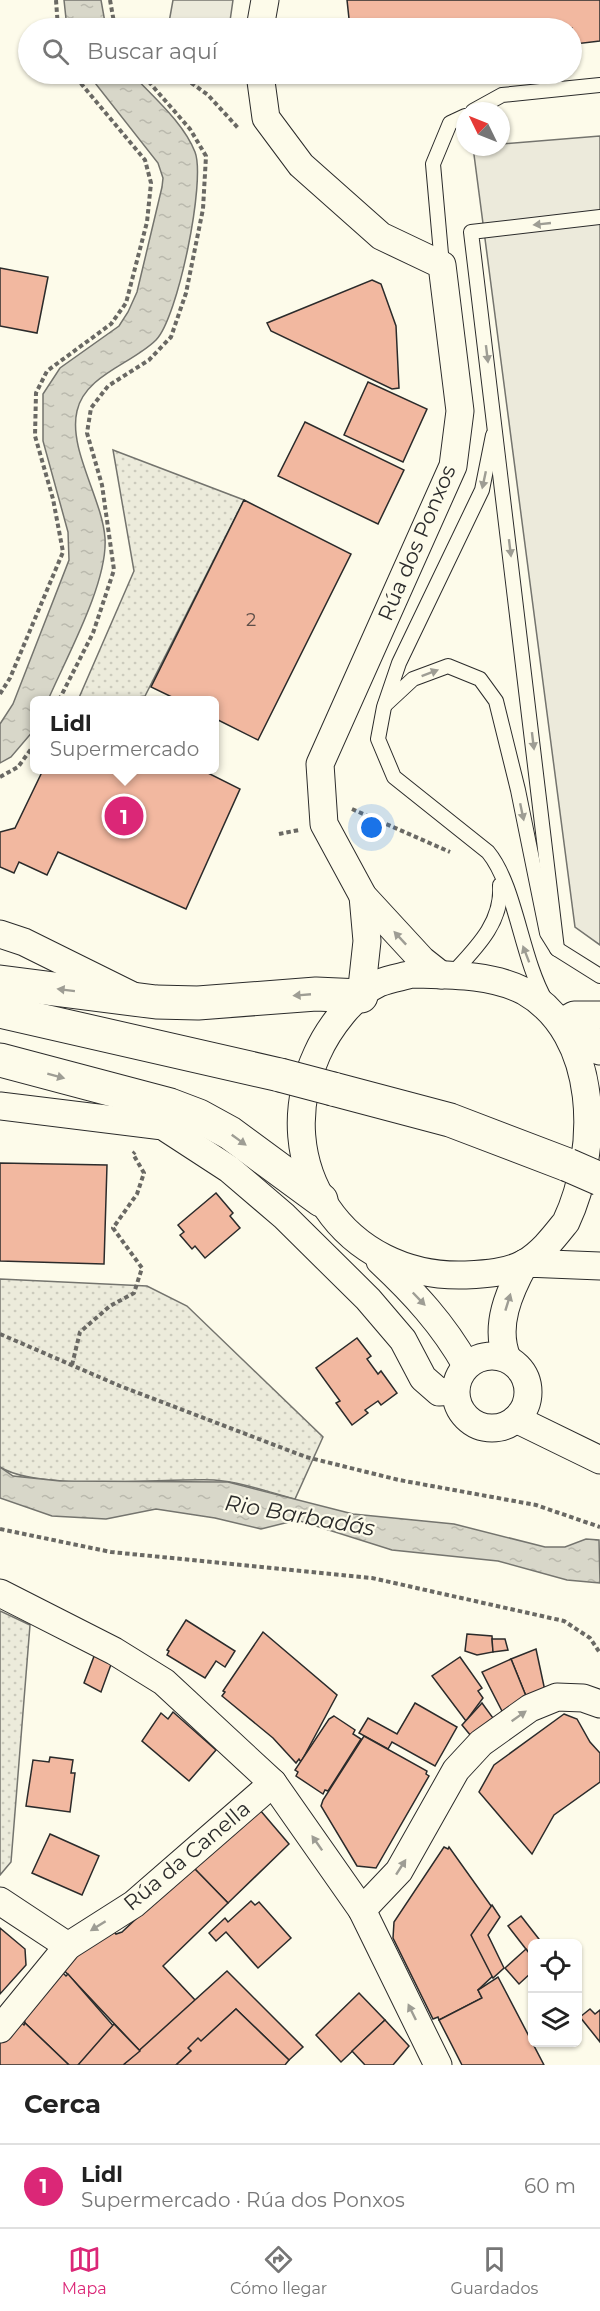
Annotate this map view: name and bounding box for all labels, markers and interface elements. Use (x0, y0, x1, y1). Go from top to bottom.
search box (18, 18, 582, 84)
icon: search (39, 35, 72, 68)
text: Buscar aquí (87, 38, 218, 65)
north arrow (456, 102, 510, 156)
one-way arrow (532, 219, 551, 228)
one-way arrow (482, 345, 491, 364)
street label: Rúa dos Ponxos (372, 461, 461, 624)
one-way arrow (479, 471, 488, 490)
one-way arrow (505, 538, 515, 557)
house number: 2 (246, 609, 256, 631)
one-way arrow (422, 668, 440, 678)
popup (30, 696, 219, 774)
text: Lidl (50, 710, 92, 737)
one-way arrow (528, 732, 537, 751)
text: Supermercado (50, 737, 199, 761)
pin: 1 (104, 794, 144, 838)
one-way arrow (518, 803, 527, 822)
your location (357, 813, 386, 842)
one-way arrow (393, 930, 407, 945)
one-way arrow (521, 945, 531, 963)
one-way arrow (57, 986, 76, 995)
one-way arrow (293, 990, 312, 1000)
one-way arrow (47, 1071, 66, 1081)
one-way arrow (230, 1134, 246, 1146)
one-way arrow (412, 1291, 426, 1306)
one-way arrow (504, 1293, 513, 1311)
water label: Rio Barbadás (223, 1489, 377, 1542)
one-way arrow (511, 1711, 527, 1722)
street label: Rúa da Canella (119, 1796, 255, 1916)
one-way arrow (312, 1835, 323, 1851)
one-way arrow (395, 1859, 407, 1875)
one-way arrow (90, 1920, 106, 1932)
map controls (528, 1939, 582, 2047)
button: locate (528, 1939, 582, 1993)
button: layers (528, 1993, 582, 2047)
one-way arrow (408, 2004, 417, 2021)
text: Cerca (24, 2088, 101, 2120)
text: Lidl (81, 2161, 123, 2188)
text: 1 (40, 2174, 47, 2198)
text: 60 m (524, 2174, 576, 2198)
text: Supermercado · Rúa dos Ponxos (81, 2188, 405, 2212)
tab: Mapa (62, 2243, 107, 2298)
tab: Cómo llegar (230, 2243, 327, 2298)
tab: Guardados (451, 2243, 538, 2298)

